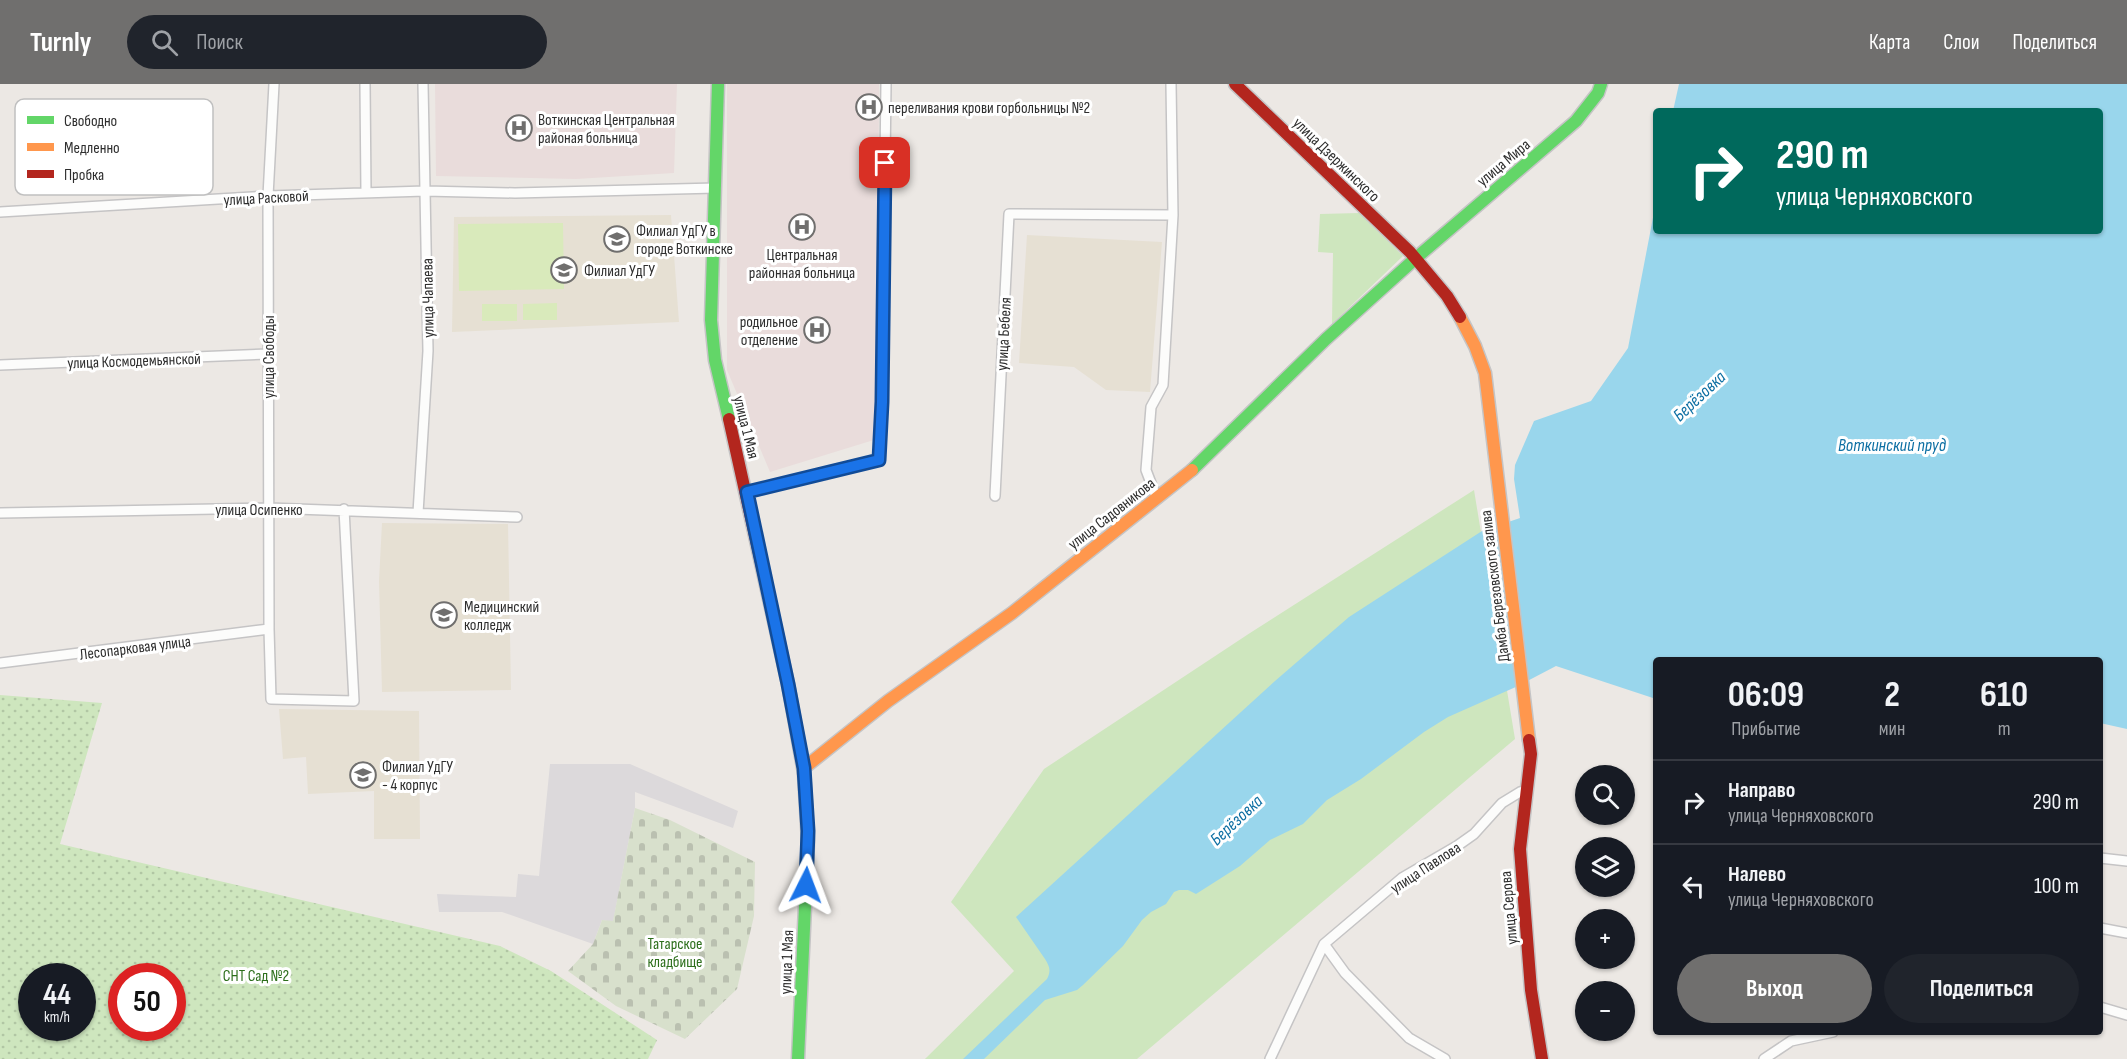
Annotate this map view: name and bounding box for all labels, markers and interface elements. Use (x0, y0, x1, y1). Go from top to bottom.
search box (127, 15, 547, 69)
text: Turnly (30, 26, 91, 59)
icon: search (148, 26, 181, 59)
text: Поиск (196, 29, 243, 56)
text: Карта (1869, 30, 1910, 55)
text: Слои (1943, 30, 1979, 55)
text: Поделиться (2012, 30, 2097, 55)
hospital icon: переливания крови горбольницы №2 (854, 92, 884, 122)
legend (15, 99, 213, 195)
place label: переливания крови горбольницы №2 (888, 99, 1090, 118)
place label: Воткинская Центральная районая больница (538, 111, 675, 148)
text: Свободно (64, 112, 117, 131)
hospital icon: Воткинская Центральная районая больница (504, 113, 534, 143)
street label: улица Дзержинского (1289, 114, 1383, 206)
text: 290 m (1776, 130, 1869, 181)
icon: right (1677, 132, 1755, 210)
street label: улица Мира (1474, 136, 1534, 191)
pin (859, 137, 910, 188)
text: Медленно (64, 139, 120, 158)
icon: arrive (868, 146, 901, 179)
text: Пробка (64, 166, 104, 185)
text: улица Черняховского (1776, 181, 1973, 213)
street label: улица Расковой (223, 187, 309, 210)
hospital icon: Центральная районная больница (787, 212, 817, 242)
place label: Филиал УдГУ в городе Воткинске (636, 222, 733, 259)
school or university icon: Филиал УдГУ в городе Воткинске (602, 224, 632, 254)
place label: Центральная районная больница (749, 246, 855, 283)
school or university icon: Филиал УдГУ (549, 255, 579, 285)
street label: улица Чапаева (418, 258, 439, 338)
place label: Филиал УдГУ (584, 262, 655, 281)
street label: улица Бебеля (993, 297, 1016, 371)
place label: родильное отделение (740, 313, 798, 350)
street label: улица Свободы (260, 315, 279, 399)
hospital icon: родильное отделение (802, 315, 832, 345)
street label: улица Космодемьянской (67, 350, 201, 373)
water label: Берёзовка (1669, 366, 1730, 426)
street label: улица 1 Мая (729, 394, 763, 461)
water label: Воткинский пруд (1838, 435, 1947, 456)
street label: улица Садовникова (1065, 474, 1159, 554)
street label: улица Осипенко (215, 501, 303, 520)
street label: Дамба Березовского залива (1477, 509, 1514, 663)
place label: Медицинский колледж (464, 598, 539, 635)
school or university icon: Медицинский колледж (429, 600, 459, 630)
street label: Лесопарковая улица (78, 632, 192, 665)
text: 06:09 (1728, 674, 1804, 717)
text: 2 (1884, 674, 1900, 717)
text: 610 (1980, 674, 2028, 717)
text: Прибытие (1731, 717, 1801, 741)
text: мин (1879, 717, 1905, 741)
text: m (1998, 717, 2011, 741)
place label: Филиал УдГУ - 4 корпус (382, 758, 453, 795)
school or university icon: Филиал УдГУ - 4 корпус (348, 760, 378, 790)
map controls (1575, 765, 1635, 1041)
button: search (1575, 765, 1635, 825)
text: Направо (1728, 777, 1795, 804)
icon: right (1677, 786, 1710, 819)
text: 290 m (2033, 789, 2079, 816)
water label: Берёзовка (1206, 790, 1267, 850)
text: улица Черняховского (1728, 804, 1874, 828)
button: layers (1575, 837, 1635, 897)
street label: улица Павлова (1387, 839, 1465, 898)
position arrow (774, 853, 838, 917)
text: Налево (1728, 861, 1786, 888)
street label: улица Серова (1497, 870, 1522, 945)
icon: left (1677, 870, 1710, 903)
text: 100 m (2034, 873, 2079, 900)
text: улица Черняховского (1728, 888, 1874, 912)
button: + (1575, 909, 1635, 969)
street label: улица 1 Мая (777, 930, 798, 995)
park label: Татарское кладбище (647, 935, 703, 972)
button: Выход (1677, 954, 1872, 1023)
button: Поделиться (1884, 954, 2079, 1023)
speed limit sign: 50 (108, 963, 186, 1041)
park label: СНТ Сад №2 (223, 967, 289, 986)
text: 44 (43, 977, 71, 1013)
button: − (1575, 981, 1635, 1041)
text: km/h (44, 1008, 70, 1027)

